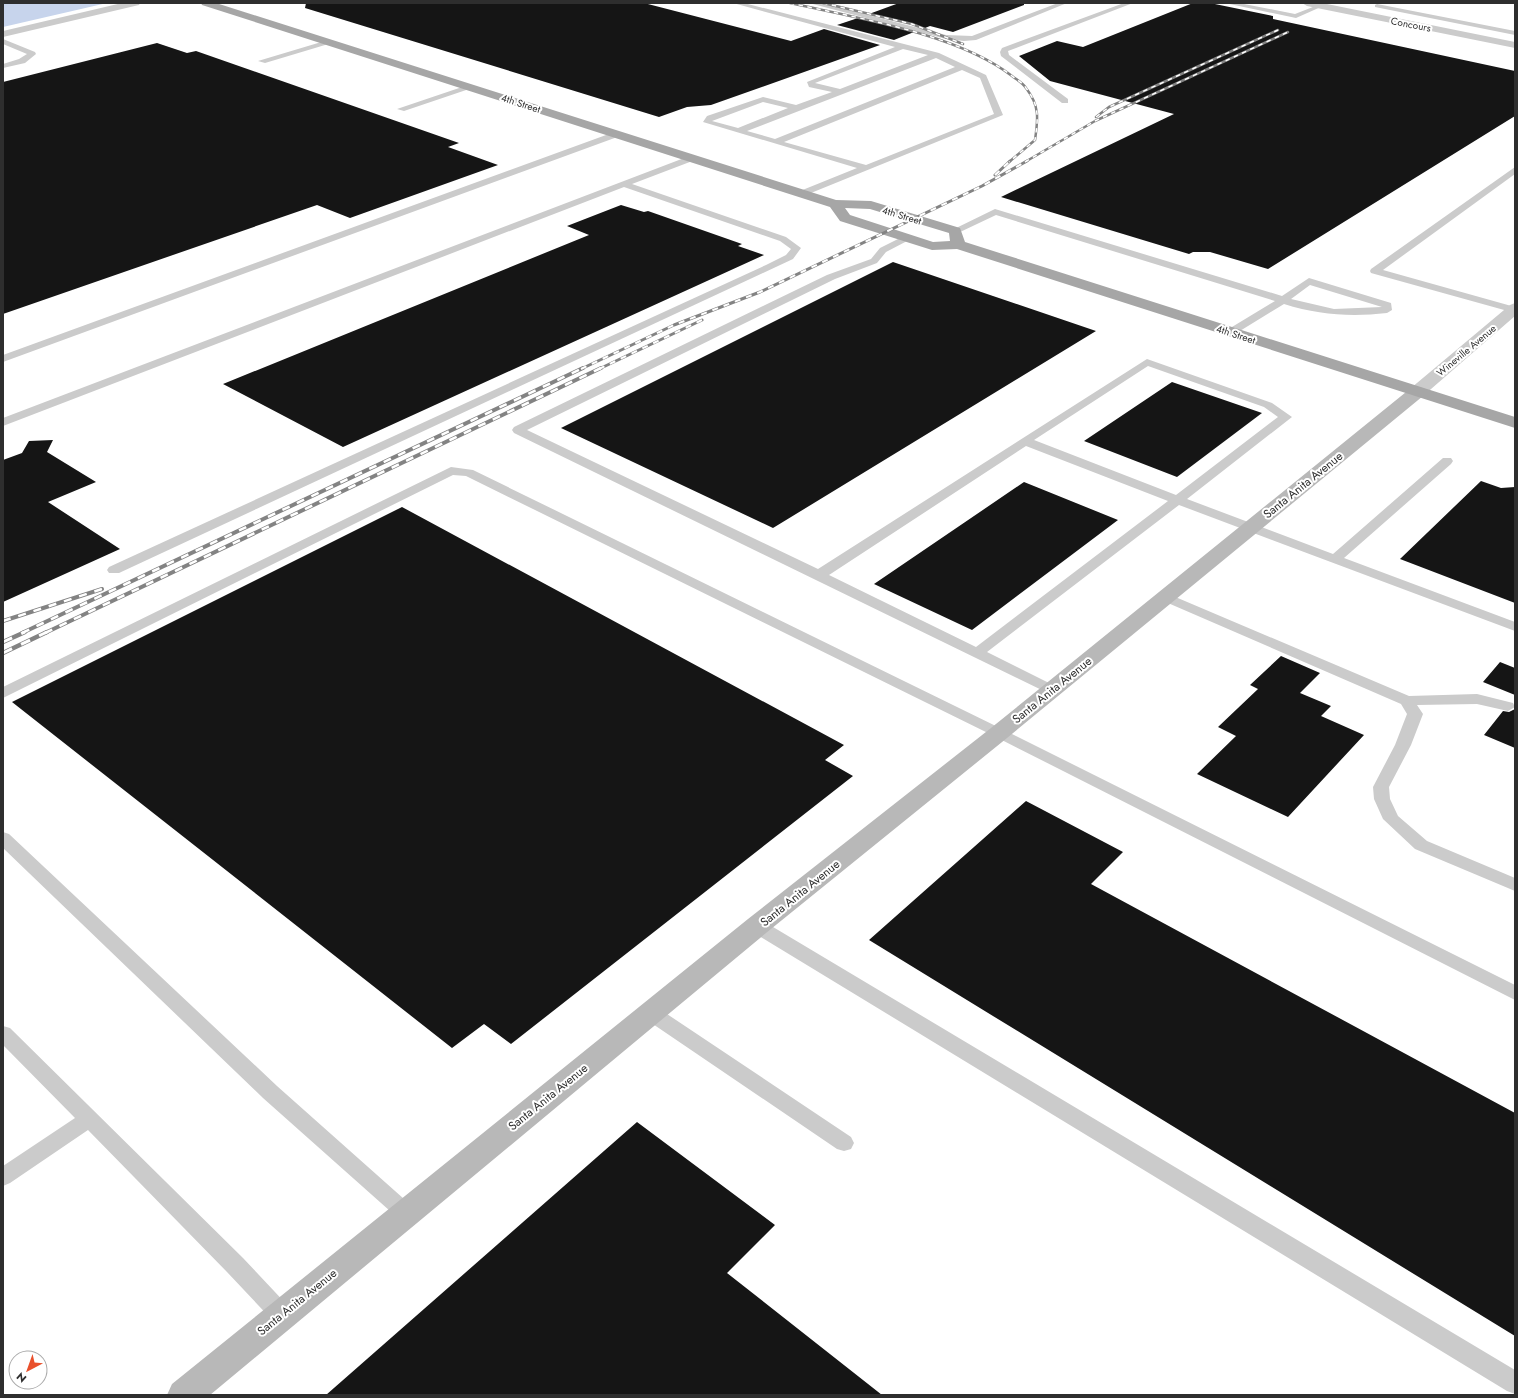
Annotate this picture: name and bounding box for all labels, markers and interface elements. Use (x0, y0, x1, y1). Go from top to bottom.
street label: Concours (1390, 13, 1432, 36)
street label: 4th Street (499, 90, 543, 117)
street label: 4th Street (880, 202, 924, 229)
street label: 4th Street (1214, 321, 1258, 348)
street label: Wineville Avenue (1433, 321, 1499, 380)
street label: Santa Anita Avenue (1259, 447, 1347, 523)
street label: Santa Anita Avenue (1008, 652, 1096, 728)
street label: Santa Anita Avenue (756, 855, 844, 931)
street label: Santa Anita Avenue (504, 1059, 592, 1135)
street label: Santa Anita Avenue (253, 1264, 341, 1340)
north arrow (8, 1350, 48, 1390)
text: N (13, 1369, 30, 1386)

